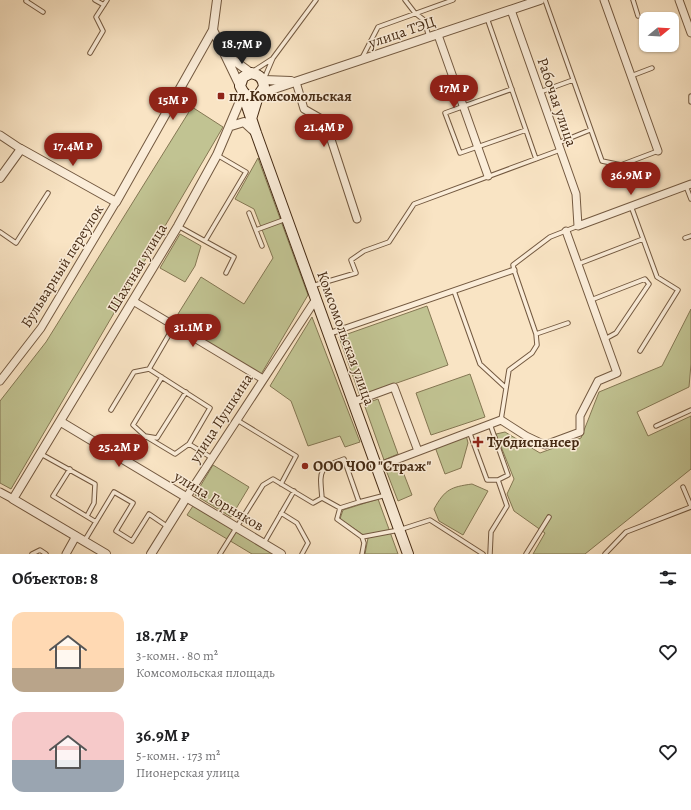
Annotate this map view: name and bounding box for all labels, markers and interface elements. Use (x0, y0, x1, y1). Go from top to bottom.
street label: улица ТЭЦ (365, 11, 438, 53)
north arrow (639, 12, 679, 52)
map controls (639, 12, 679, 52)
pin: 18.7M ₽ (205, 31, 279, 65)
text: 18.7M ₽ (222, 35, 262, 52)
street label: Рабочая улица (532, 55, 582, 149)
pin: 17M ₽ (426, 75, 482, 109)
text: 17M ₽ (439, 79, 469, 96)
place label: пл.Комсомольская (229, 86, 352, 106)
pin: 15M ₽ (145, 87, 201, 121)
text: 15M ₽ (158, 91, 188, 108)
marker: пл.Комсомольская (216, 91, 226, 101)
pin: 21.4M ₽ (287, 114, 361, 148)
text: 21.4M ₽ (304, 118, 344, 135)
pin: 17.4M ₽ (36, 133, 110, 167)
text: 17.4M ₽ (53, 137, 93, 154)
pin: 36.9M ₽ (594, 162, 668, 196)
text: 36.9M ₽ (610, 166, 652, 183)
street label: Бульварный переулок (16, 200, 108, 331)
street label: Шахтная улица (102, 220, 172, 316)
street label: Комсомольская улица (312, 268, 380, 408)
pin: 31.1M ₽ (156, 314, 230, 348)
text: 31.1M ₽ (174, 318, 212, 335)
street label: улица Пушкина (184, 369, 257, 467)
place label: Тубдиспансер (487, 432, 579, 452)
pin: 25.2M ₽ (82, 434, 156, 468)
marker: Тубдиспансер (472, 436, 484, 448)
text: 25.2M ₽ (98, 438, 140, 455)
place label: ООО ЧОО "Страж" (313, 456, 431, 476)
marker: ООО ЧОО "Страж" (300, 461, 310, 471)
street label: улица Горняков (170, 466, 268, 536)
text: Объектов: 8 (12, 567, 98, 590)
icon: filters (657, 567, 679, 589)
text: 18.7M ₽ (136, 624, 188, 647)
icon: home (44, 628, 92, 676)
icon: heart (657, 641, 679, 663)
text: 3-комн. · 80 m² (136, 647, 218, 664)
text: Комсомольская площадь (136, 664, 275, 681)
text: 36.9M ₽ (136, 724, 190, 747)
icon: home (44, 728, 92, 776)
icon: heart (657, 741, 679, 763)
text: 5-комн. · 173 m² (136, 747, 220, 764)
text: Пионерская улица (136, 764, 240, 781)

